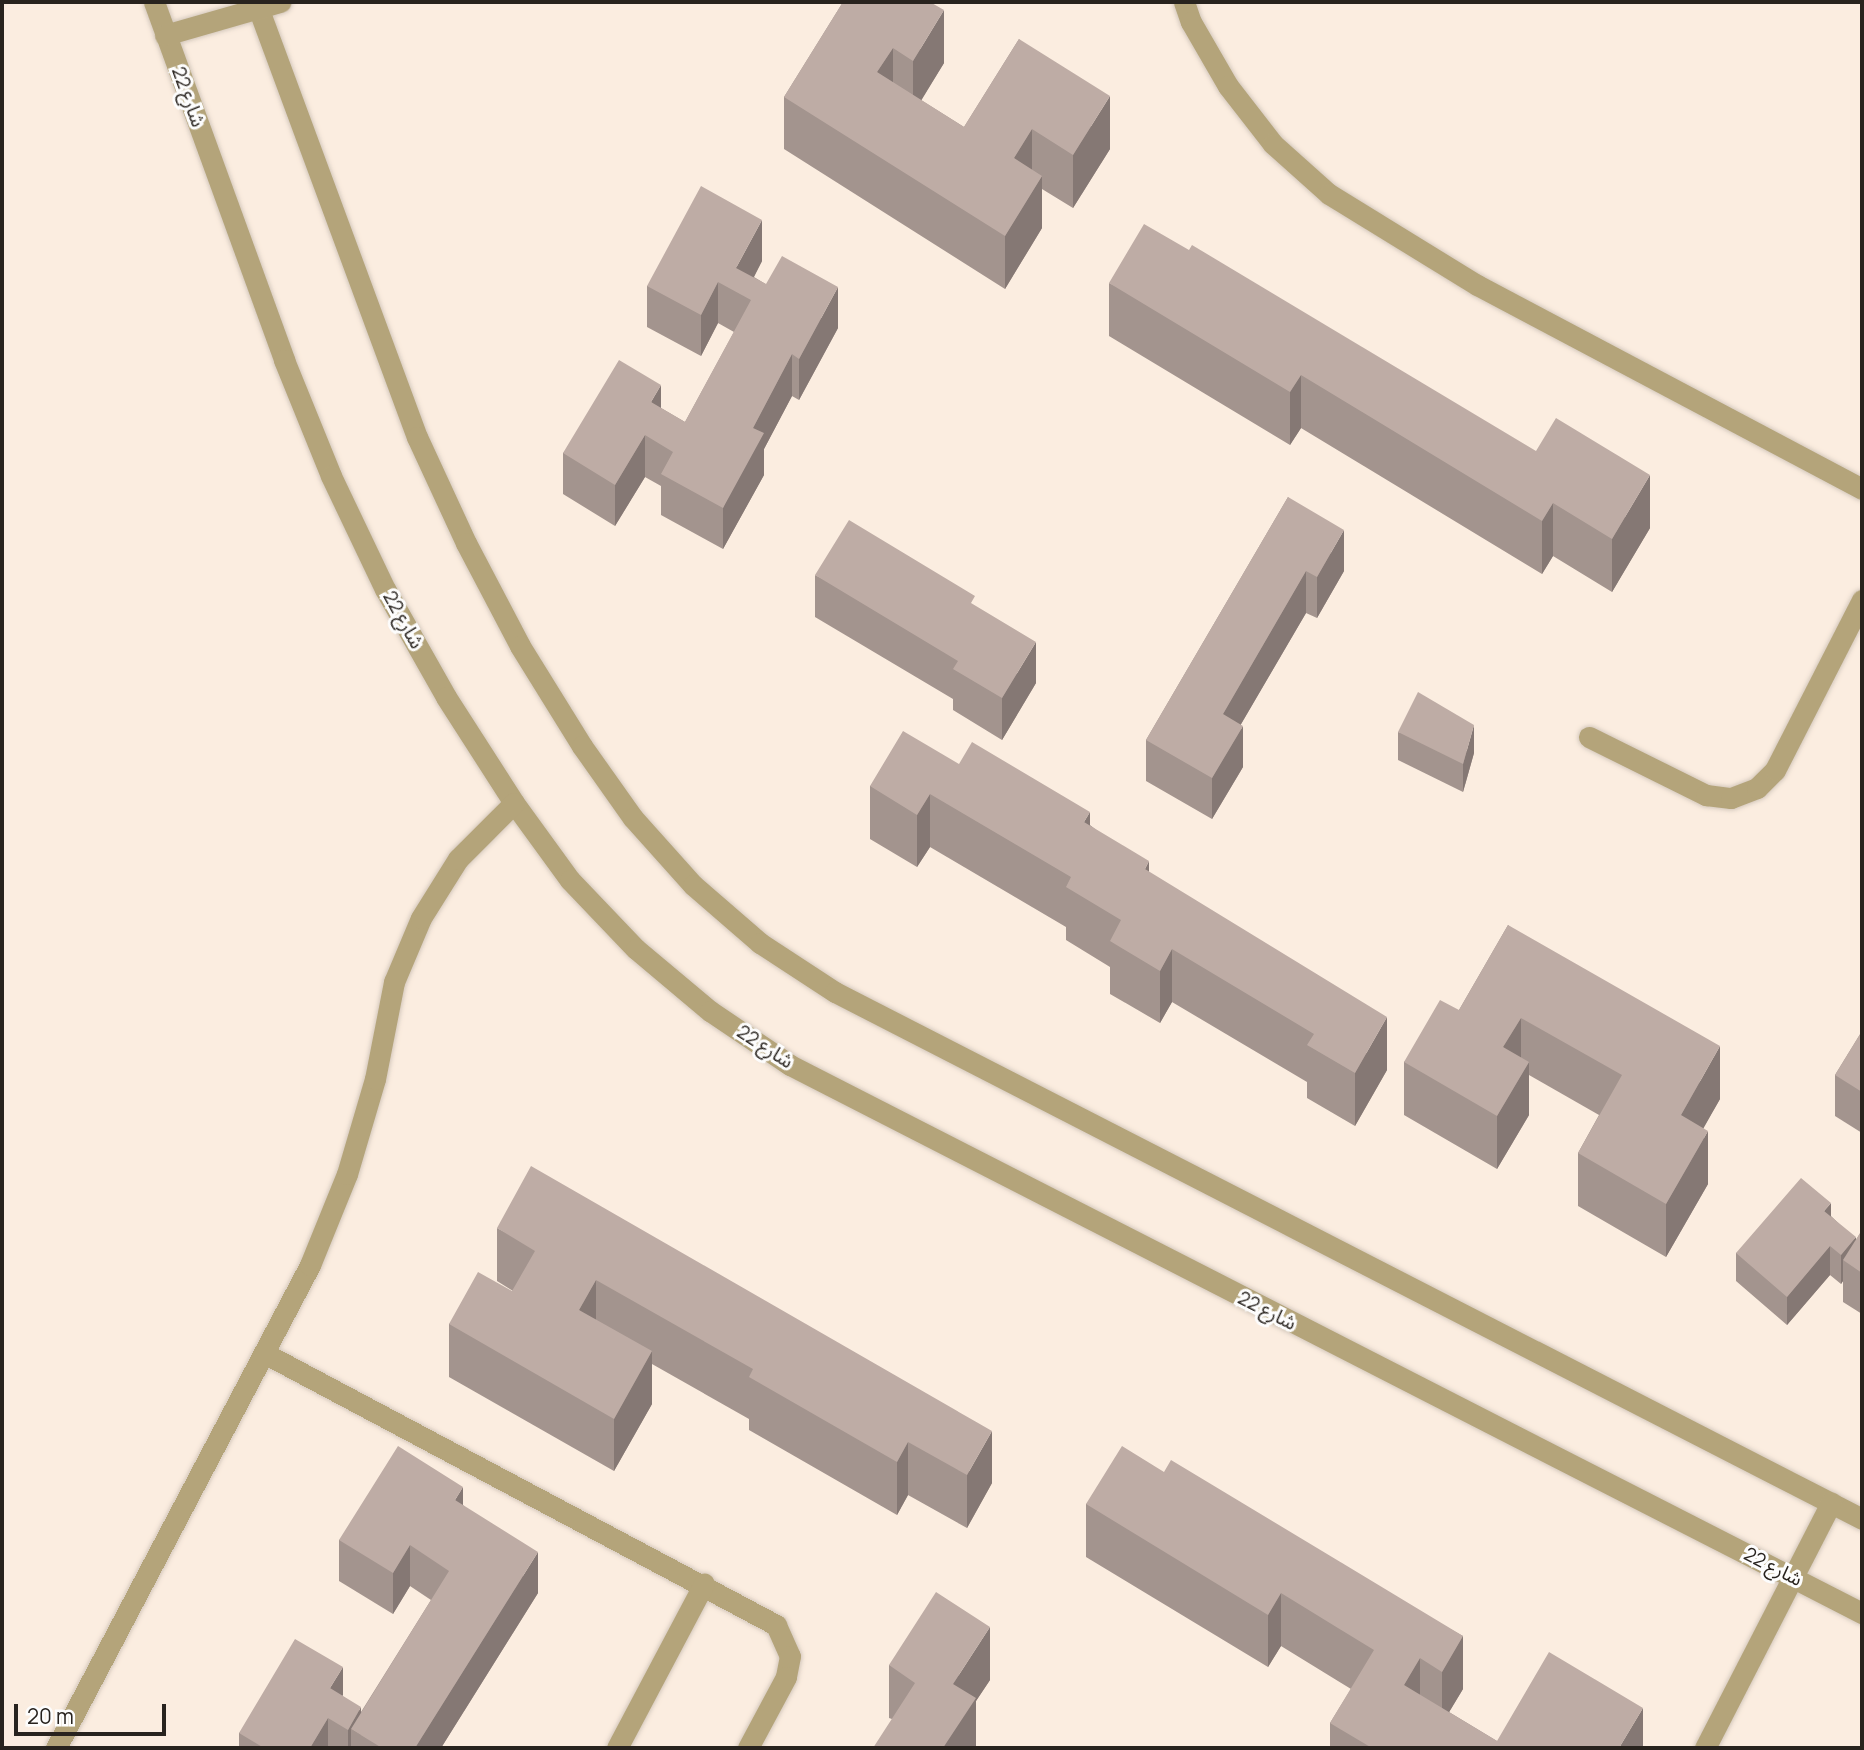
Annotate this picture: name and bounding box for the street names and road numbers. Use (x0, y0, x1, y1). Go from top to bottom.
street label: شارع 22 (167, 64, 209, 130)
street label: شارع 22 (378, 587, 428, 653)
street label: شارع 22 (733, 1020, 797, 1074)
street label: شارع 22 (1234, 1287, 1300, 1335)
street label: شارع 22 (1740, 1543, 1806, 1591)

